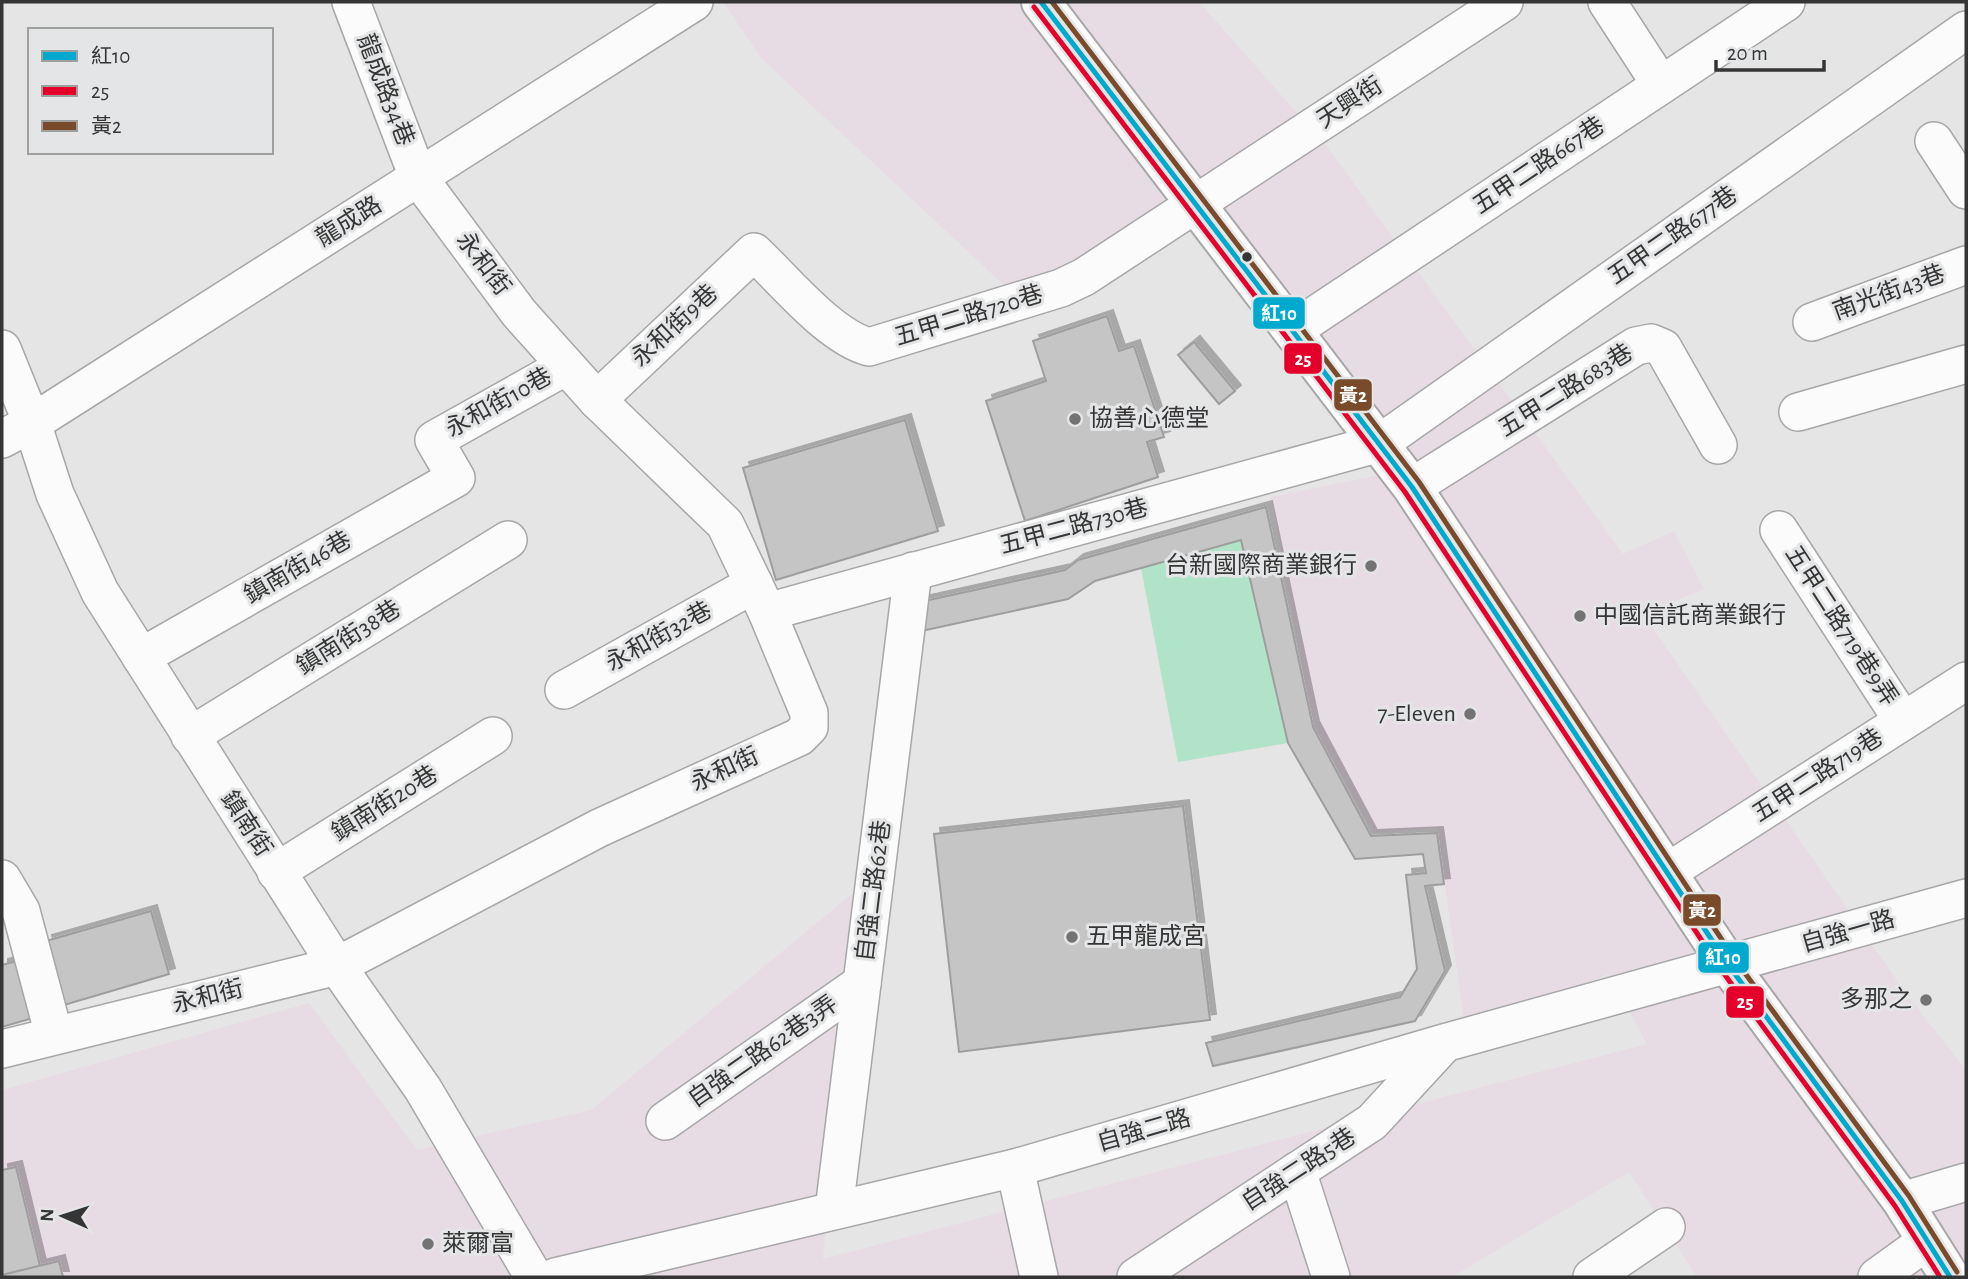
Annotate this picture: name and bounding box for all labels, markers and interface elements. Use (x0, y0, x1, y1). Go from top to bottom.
legend (28, 28, 273, 154)
scale bar (1716, 28, 1825, 72)
street label: 龍成路34巷 (353, 30, 419, 149)
text: 20 m (1727, 43, 1768, 64)
text: 紅10 (91, 45, 130, 67)
street label: 天興街 (1312, 72, 1387, 133)
text: 25 (91, 81, 109, 102)
street label: 五甲二路667巷 (1468, 112, 1609, 219)
text: 黃2 (91, 115, 122, 137)
street label: 五甲二路677巷 (1603, 181, 1742, 289)
street label: 龍成路 (311, 191, 386, 251)
street label: 永和街 (452, 227, 516, 300)
unlabelled marker (1240, 250, 1254, 264)
street label: 南光街43巷 (1829, 260, 1948, 324)
street label: 永和街9巷 (626, 279, 722, 371)
street label: 五甲二路720巷 (891, 280, 1046, 350)
line badge: 紅10 (1252, 296, 1306, 330)
text: 紅10 (1261, 303, 1297, 324)
street label: 五甲二路683巷 (1494, 339, 1637, 442)
line badge: 25 (1283, 342, 1323, 375)
text: 25 (1294, 350, 1312, 369)
street label: 永和街10巷 (441, 362, 556, 442)
line badge: 黃2 (1333, 378, 1373, 412)
text: 黃2 (1339, 386, 1367, 406)
place label: 協善心德堂 (1089, 405, 1209, 431)
marker: 協善心德堂 (1067, 411, 1083, 427)
street label: 五甲二路730巷 (997, 494, 1151, 558)
street label: 鎮南街46巷 (240, 526, 355, 608)
street label: 五甲二路719巷9弄 (1781, 541, 1903, 710)
place label: 台新國際商業銀行 (1165, 552, 1357, 578)
marker: 台新國際商業銀行 (1363, 558, 1379, 574)
street label: 鎮南街38巷 (292, 595, 405, 679)
street label: 永和街32巷 (601, 596, 716, 676)
place label: 中國信託商業銀行 (1594, 602, 1786, 628)
marker: 中國信託商業銀行 (1572, 608, 1588, 624)
place label: 7-Eleven (1378, 702, 1456, 726)
marker: 7-Eleven (1462, 706, 1478, 722)
street label: 五甲二路719巷 (1748, 724, 1887, 827)
street label: 永和街 (686, 742, 763, 796)
street label: 鎮南街20巷 (327, 760, 442, 846)
street label: 鎮南街 (216, 786, 277, 861)
street label: 自強二路62巷 (851, 819, 895, 963)
line badge: 黃2 (1682, 893, 1722, 927)
text: 黃2 (1688, 901, 1716, 921)
street label: 自強一路 (1798, 905, 1897, 957)
place label: 五甲龍成宮 (1086, 923, 1206, 949)
marker: 五甲龍成宮 (1064, 929, 1080, 945)
line badge: 紅10 (1697, 941, 1750, 974)
text: 紅10 (1705, 947, 1741, 968)
street label: 永和街 (170, 975, 246, 1017)
line badge: 25 (1725, 985, 1765, 1019)
place label: 多那之 (1840, 986, 1912, 1012)
street label: 自強二路62巷3弄 (683, 990, 842, 1112)
marker: 多那之 (1918, 992, 1934, 1008)
text: 25 (1736, 993, 1754, 1012)
street label: 自強二路 (1094, 1104, 1193, 1156)
street label: 自強二路5巷 (1237, 1123, 1360, 1215)
north arrow (28, 1181, 98, 1251)
text: N (38, 1208, 57, 1222)
place label: 萊爾富 (442, 1230, 514, 1256)
marker: 萊爾富 (420, 1236, 436, 1252)

